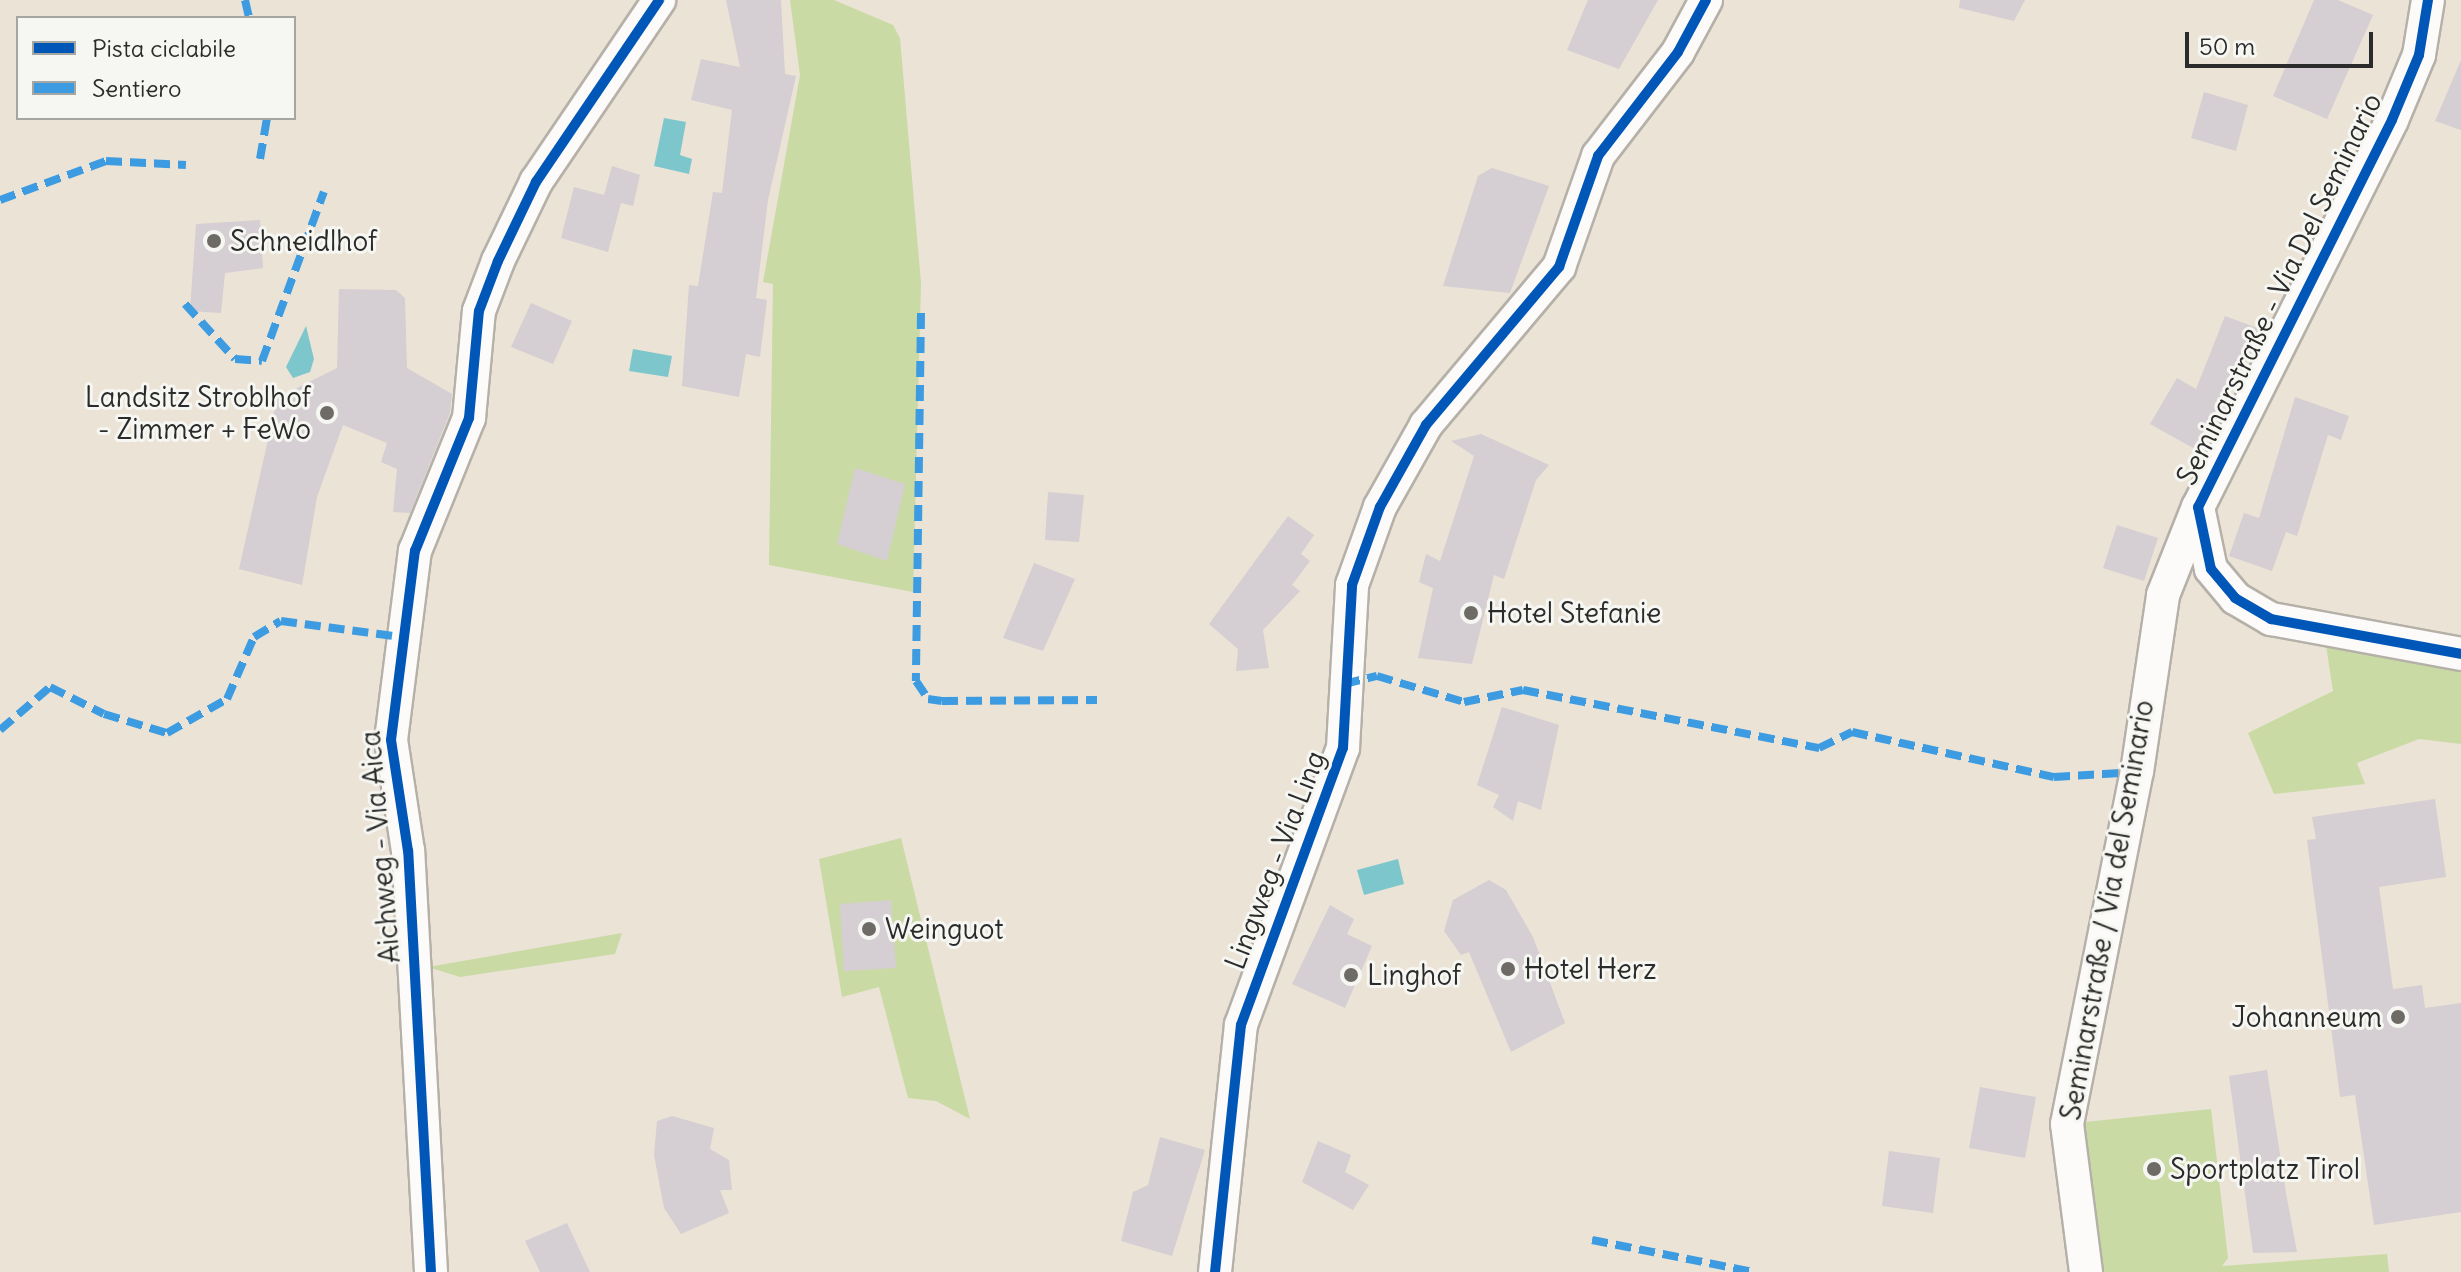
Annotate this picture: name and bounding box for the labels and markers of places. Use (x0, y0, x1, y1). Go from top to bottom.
place label: Schneidlhof (230, 224, 377, 258)
marker: Schneidlhof (205, 232, 223, 250)
place label: Landsitz Stroblhof - Zimmer + FeWo (85, 380, 311, 446)
marker: Landsitz Stroblhof - Zimmer + FeWo (318, 404, 336, 422)
place label: Hotel Stefanie (1487, 596, 1661, 630)
marker: Hotel Stefanie (1462, 604, 1480, 622)
place label: Weinguot (885, 912, 1004, 946)
marker: Weinguot (860, 920, 878, 938)
place label: Hotel Herz (1524, 952, 1657, 986)
place label: Linghof (1367, 958, 1461, 992)
marker: Hotel Herz (1499, 960, 1517, 978)
marker: Linghof (1342, 966, 1360, 984)
place label: Johanneum (2232, 1000, 2382, 1034)
marker: Johanneum (2389, 1008, 2407, 1026)
place label: Sportplatz Tirol (2170, 1152, 2360, 1186)
marker: Sportplatz Tirol (2145, 1160, 2163, 1178)

